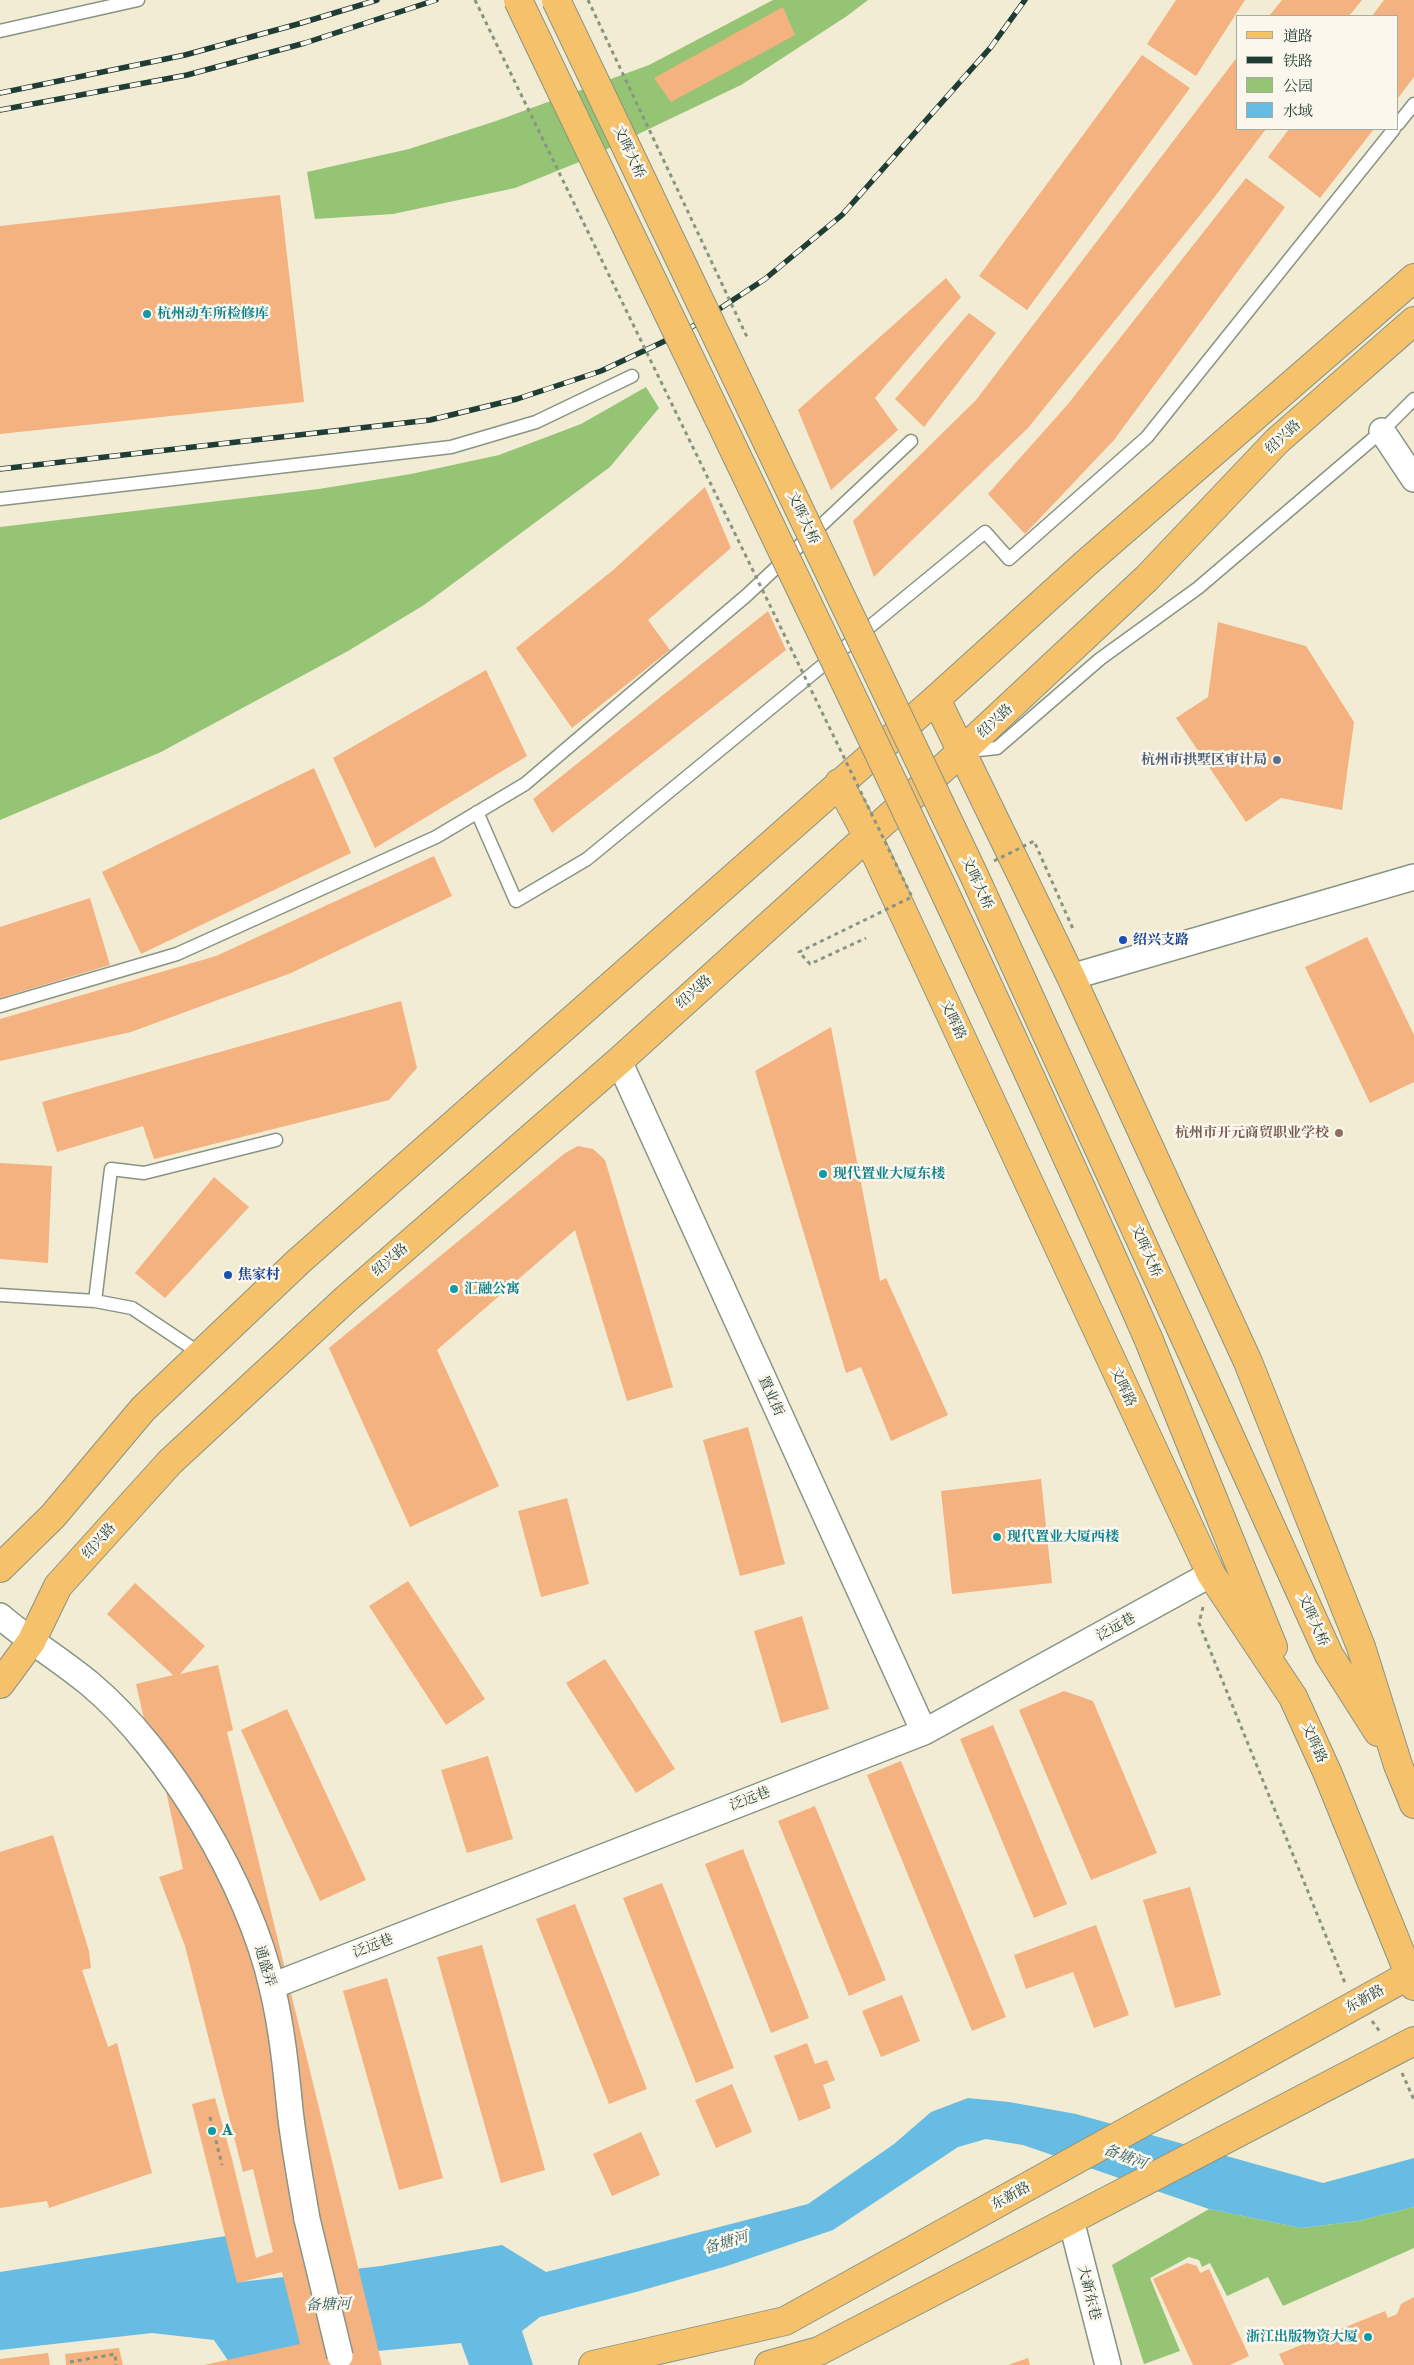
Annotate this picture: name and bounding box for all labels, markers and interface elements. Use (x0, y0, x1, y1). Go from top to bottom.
legend (1236, 15, 1399, 130)
text: 道路 (1283, 26, 1313, 45)
text: 铁路 (1283, 51, 1313, 70)
text: 公园 (1283, 76, 1313, 95)
text: 水域 (1283, 101, 1313, 120)
street label: 文晖大桥 (610, 123, 648, 181)
place label: 杭州动车所检修库 (157, 306, 269, 322)
marker: 杭州动车所检修库 (141, 308, 153, 320)
street label: 绍兴路 (1262, 417, 1304, 457)
street label: 文晖大桥 (784, 489, 822, 547)
street label: 绍兴路 (974, 701, 1016, 741)
place label: 杭州市拱墅区审计局 (1141, 752, 1267, 768)
marker: 杭州市拱墅区审计局 (1271, 754, 1283, 766)
street label: 文晖大桥 (958, 854, 996, 912)
place label: 绍兴支路 (1133, 932, 1189, 948)
marker: 绍兴支路 (1117, 934, 1129, 946)
street label: 绍兴路 (673, 972, 715, 1012)
street label: 文晖路 (937, 997, 969, 1043)
place label: 杭州市开元商贸职业学校 (1175, 1125, 1329, 1141)
marker: 杭州市开元商贸职业学校 (1333, 1127, 1345, 1139)
place label: 现代置业大厦东楼 (833, 1166, 945, 1182)
marker: 现代置业大厦东楼 (817, 1168, 829, 1180)
street label: 文晖大桥 (1127, 1222, 1165, 1280)
street label: 绍兴路 (369, 1240, 411, 1280)
place label: 焦家村 (238, 1267, 280, 1283)
marker: 焦家村 (222, 1269, 234, 1281)
place label: 汇融公寓 (464, 1281, 520, 1297)
marker: 汇融公寓 (448, 1283, 460, 1295)
street label: 文晖路 (1107, 1364, 1139, 1410)
street label: 置业街 (755, 1373, 787, 1419)
street label: 绍兴路 (79, 1520, 119, 1562)
place label: 现代置业大厦西楼 (1007, 1529, 1119, 1545)
marker: 现代置业大厦西楼 (991, 1531, 1003, 1543)
street label: 文晖大桥 (1294, 1591, 1332, 1649)
street label: 泛远巷 (1094, 1609, 1138, 1645)
street label: 文晖路 (1298, 1720, 1330, 1766)
street label: 泛远巷 (727, 1784, 773, 1814)
street label: 泛远巷 (350, 1931, 396, 1961)
street label: 通盛弄 (251, 1943, 279, 1989)
street label: 东新路 (1343, 1981, 1387, 2017)
place label: A (222, 2123, 233, 2139)
marker: A (206, 2125, 218, 2137)
water label: 备塘河 (1101, 2141, 1149, 2173)
street label: 东新路 (989, 2178, 1033, 2214)
water label: 备塘河 (702, 2228, 750, 2258)
street label: 大新东巷 (1074, 2264, 1104, 2322)
water label: 备塘河 (305, 2295, 351, 2315)
place label: 浙江出版物资大厦 (1246, 2329, 1358, 2345)
marker: 浙江出版物资大厦 (1362, 2331, 1374, 2343)

